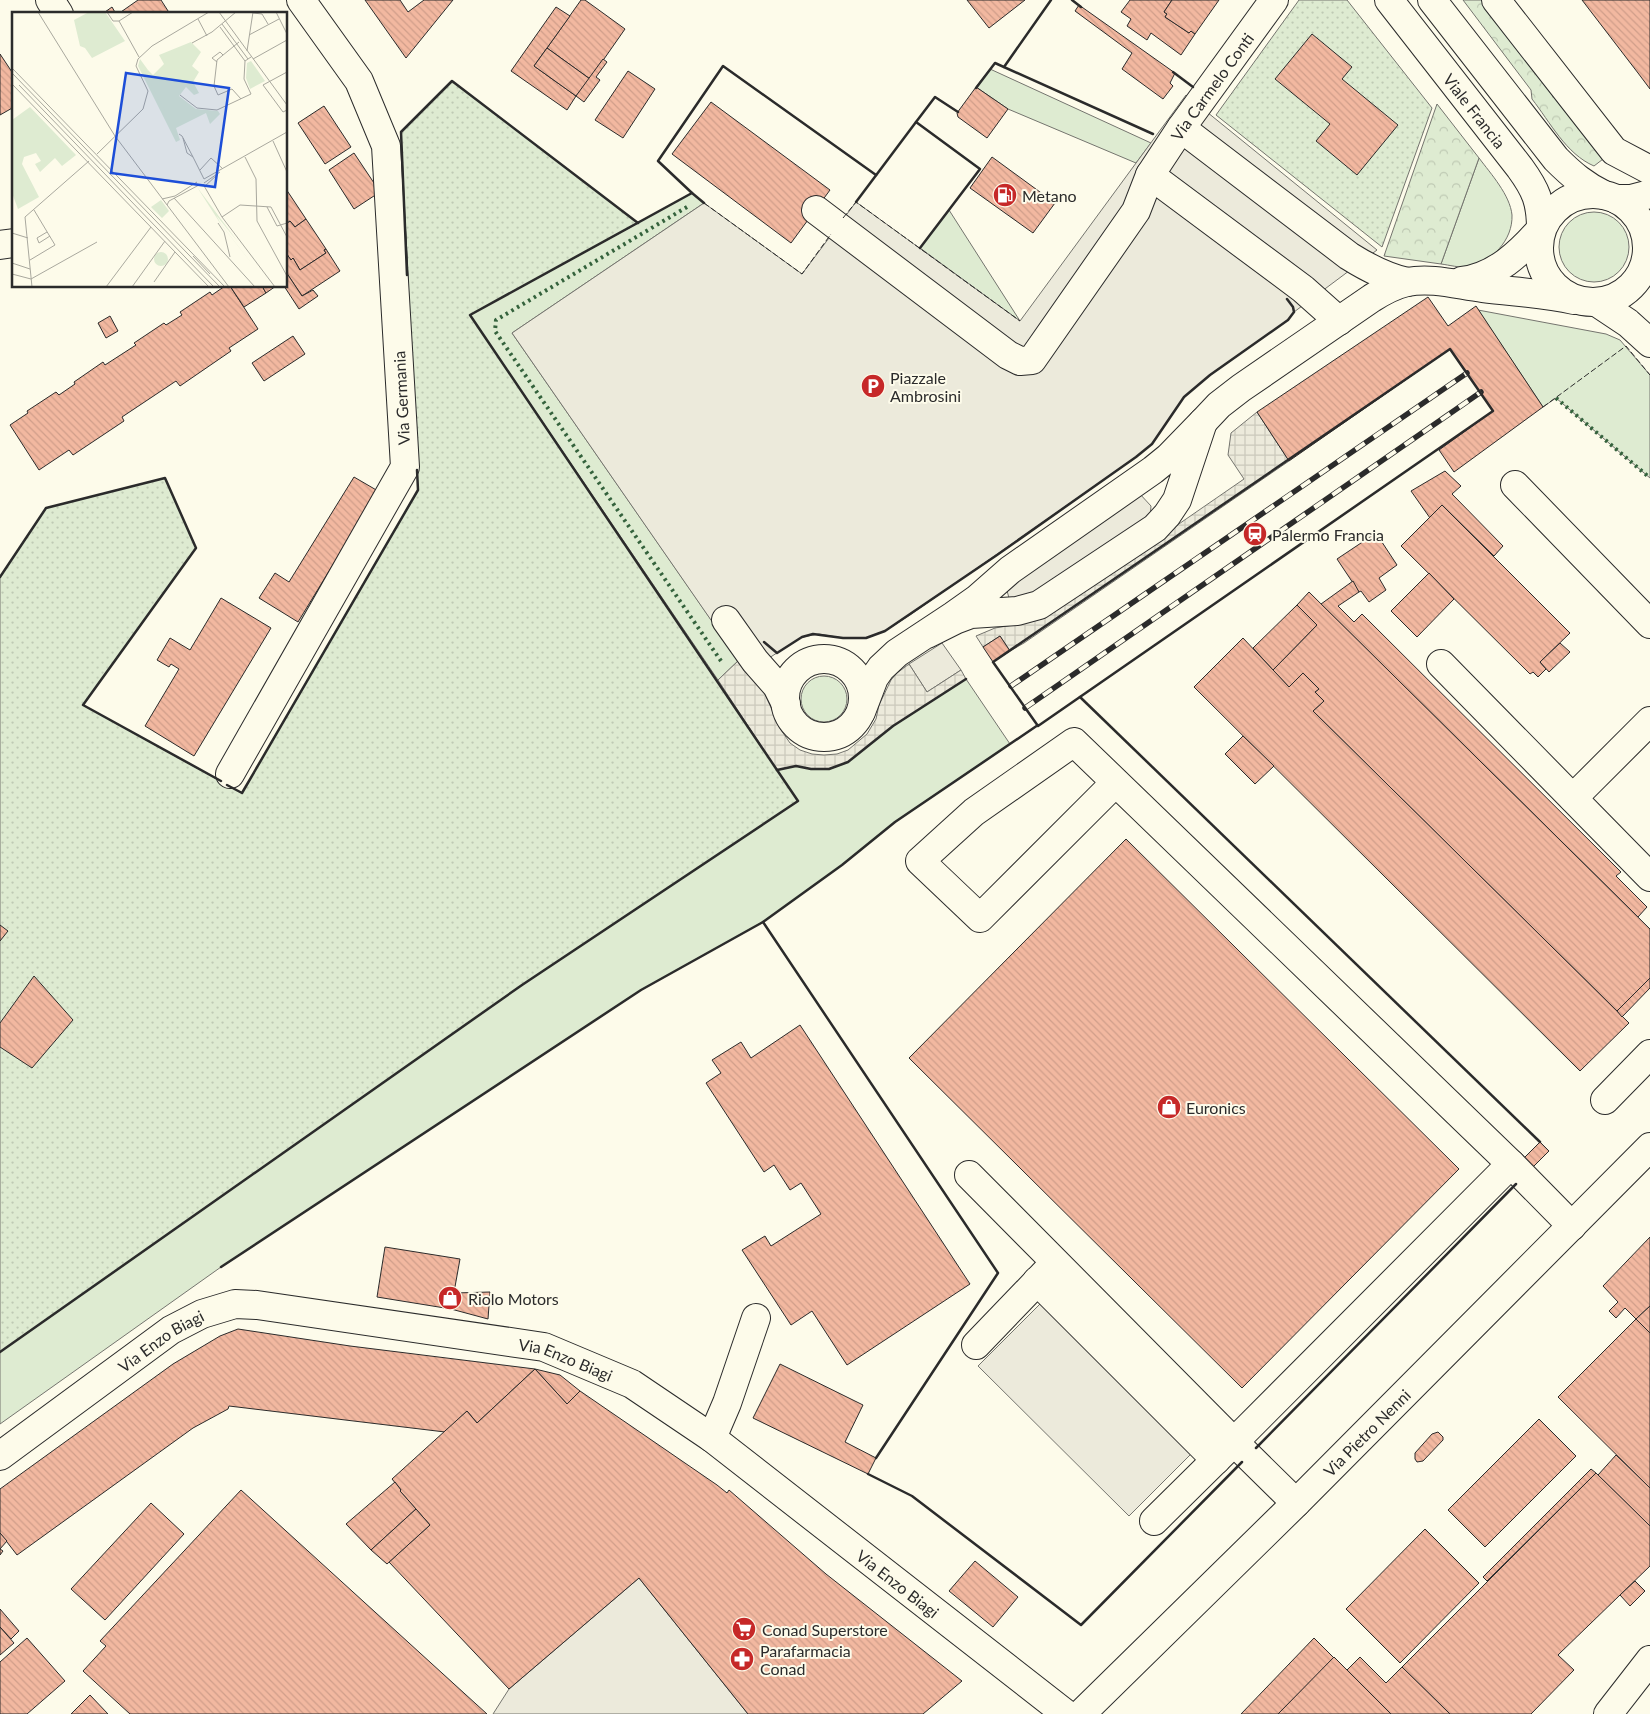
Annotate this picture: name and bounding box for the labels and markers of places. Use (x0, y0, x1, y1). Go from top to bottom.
fuel station icon: Metano (992, 182, 1018, 208)
place label: Metano (1022, 186, 1077, 205)
place label: Piazzale Ambrosini (890, 368, 961, 405)
parking icon: Piazzale Ambrosini (860, 373, 886, 399)
station icon: Palermo Francia (1242, 521, 1268, 547)
place label: Palermo Francia (1272, 525, 1384, 544)
shop icon: Euronics (1156, 1094, 1182, 1120)
place label: Euronics (1186, 1098, 1246, 1117)
shop icon: Riolo Motors (437, 1285, 463, 1311)
place label: Riolo Motors (468, 1289, 559, 1308)
supermarket icon: Conad Superstore (731, 1616, 757, 1642)
place label: Conad Superstore (762, 1620, 888, 1639)
place label: Parafarmacia Conad (760, 1641, 851, 1678)
pharmacy icon: Parafarmacia Conad (729, 1646, 755, 1672)

